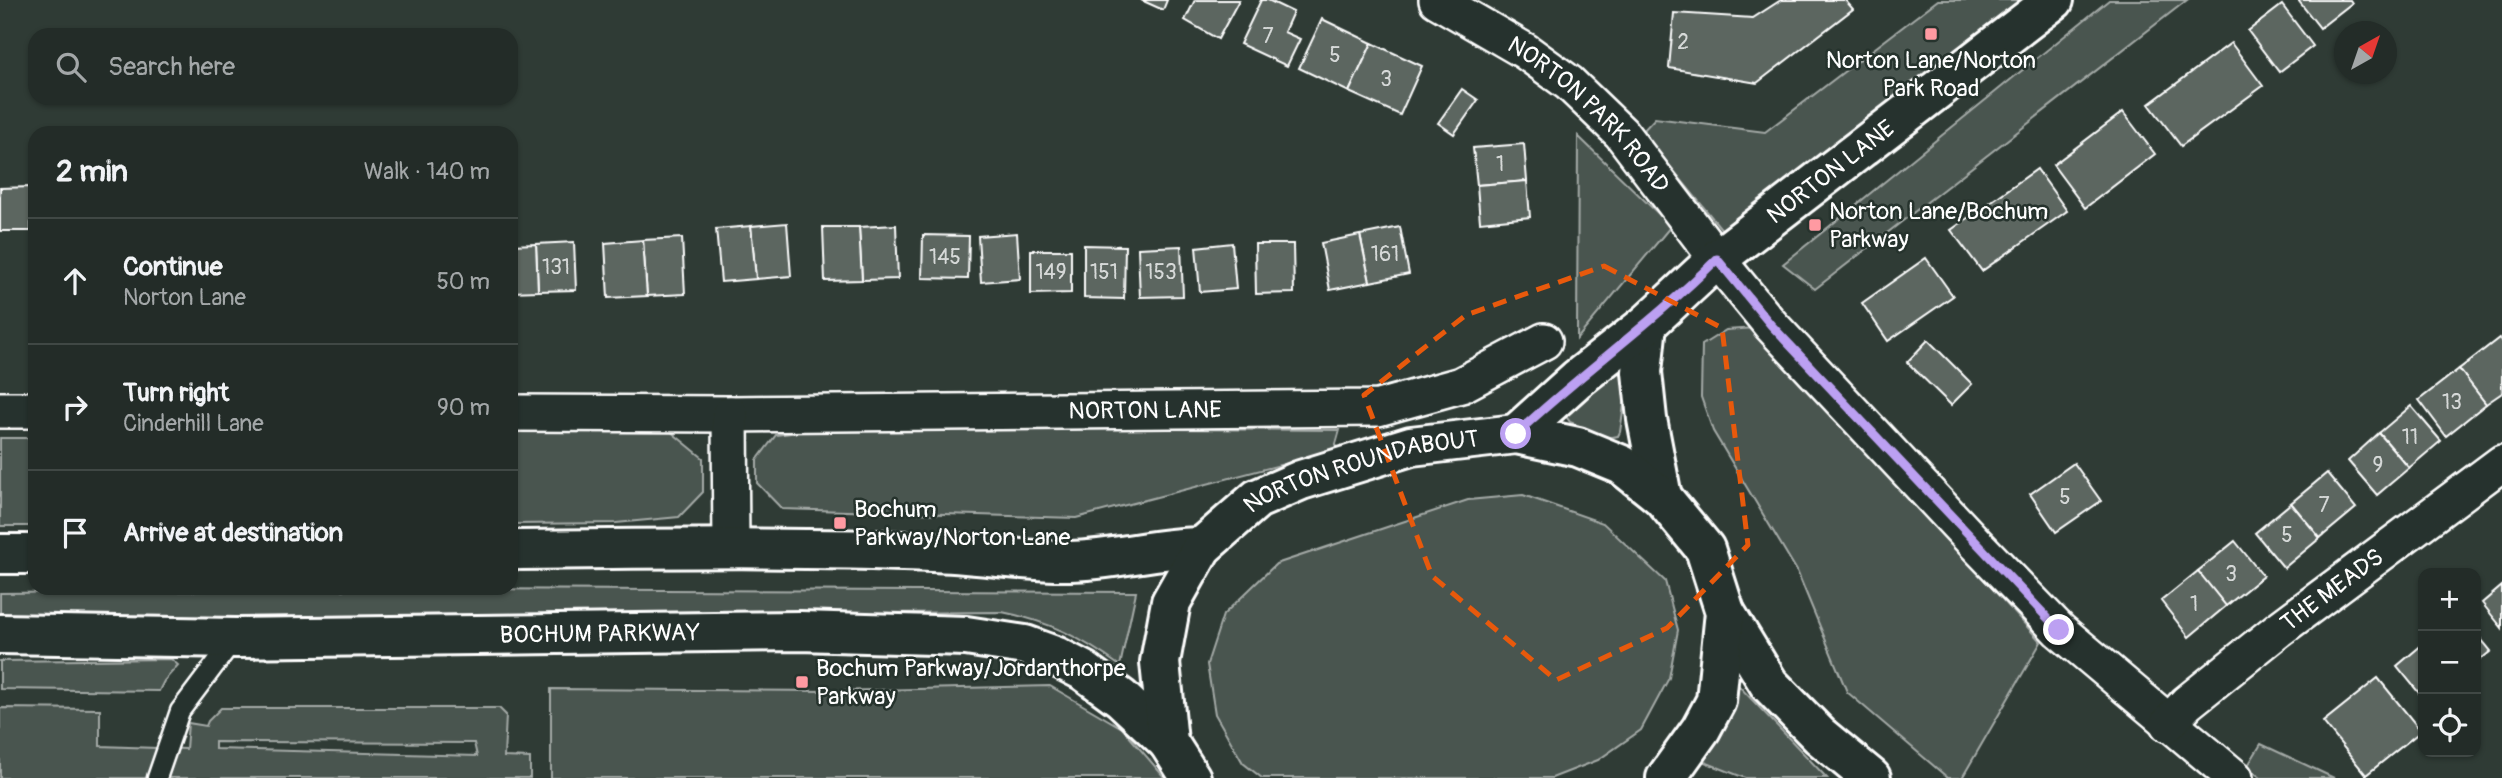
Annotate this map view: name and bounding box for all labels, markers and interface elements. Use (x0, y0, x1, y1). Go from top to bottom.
north arrow (2334, 21, 2397, 84)
house number: 7 (1262, 23, 1274, 50)
marker: Norton Lane/Norton Park Road (1923, 26, 1939, 42)
search box (28, 28, 518, 105)
house number: 2 (1677, 29, 1689, 56)
street label: NORTON PARK ROAD (1503, 30, 1675, 199)
house number: 5 (1329, 42, 1341, 69)
place label: Norton Lane/Norton Park Road (1826, 46, 2036, 103)
icon: search (52, 48, 90, 86)
text: Search here (108, 51, 235, 83)
house number: 3 (1380, 66, 1392, 93)
street label: NORTON LANE (1761, 114, 1901, 230)
house number: 1 (1496, 151, 1504, 178)
text: 2 min (56, 153, 128, 190)
text: Walk · 140 m (364, 157, 490, 186)
place label: Norton Lane/Bochum Parkway (1829, 197, 2048, 254)
marker: Norton Lane/Bochum Parkway (1807, 217, 1823, 233)
house number: 161 (1371, 241, 1399, 268)
house number: 145 (929, 244, 961, 271)
text: Continue (123, 251, 223, 283)
house number: 131 (542, 254, 570, 281)
house number: 149 (1035, 259, 1067, 286)
house number: 151 (1090, 259, 1118, 286)
house number: 153 (1145, 259, 1177, 286)
icon: ahead (56, 262, 94, 300)
text: 50 m (436, 267, 490, 296)
text: Norton Lane (123, 283, 246, 312)
text: Turn right (123, 377, 229, 409)
icon: right (56, 388, 94, 426)
house number: 13 (2442, 389, 2462, 416)
text: 90 m (437, 393, 490, 422)
street label: NORTON LANE (1068, 395, 1222, 426)
text: Cinderhill Lane (123, 409, 264, 438)
route start (1500, 418, 1531, 449)
street label: NORTON ROUNDABOUT (1238, 424, 1480, 519)
house number: 11 (2402, 424, 2418, 451)
house number: 9 (2373, 452, 2383, 479)
house number: 5 (2059, 484, 2071, 511)
house number: 7 (2318, 492, 2330, 519)
place label: Bochum Parkway/Norton Lane (854, 495, 1071, 552)
icon: arrive (56, 514, 94, 552)
marker: Bochum Parkway/Norton Lane (832, 515, 848, 531)
text: Arrive at destination (123, 517, 343, 549)
house number: 5 (2281, 522, 2293, 549)
street label: THE MEADS (2275, 543, 2389, 638)
house number: 3 (2225, 561, 2237, 588)
map controls (2418, 568, 2481, 757)
button: + (2418, 568, 2481, 631)
house number: 1 (2190, 591, 2198, 618)
route end (2043, 614, 2074, 645)
street label: BOCHUM PARKWAY (500, 618, 700, 650)
button: − (2418, 631, 2481, 694)
place label: Bochum Parkway/Jordanthorpe Parkway (816, 654, 1126, 711)
marker: Bochum Parkway/Jordanthorpe Parkway (794, 674, 810, 690)
button: locate (2418, 694, 2481, 757)

